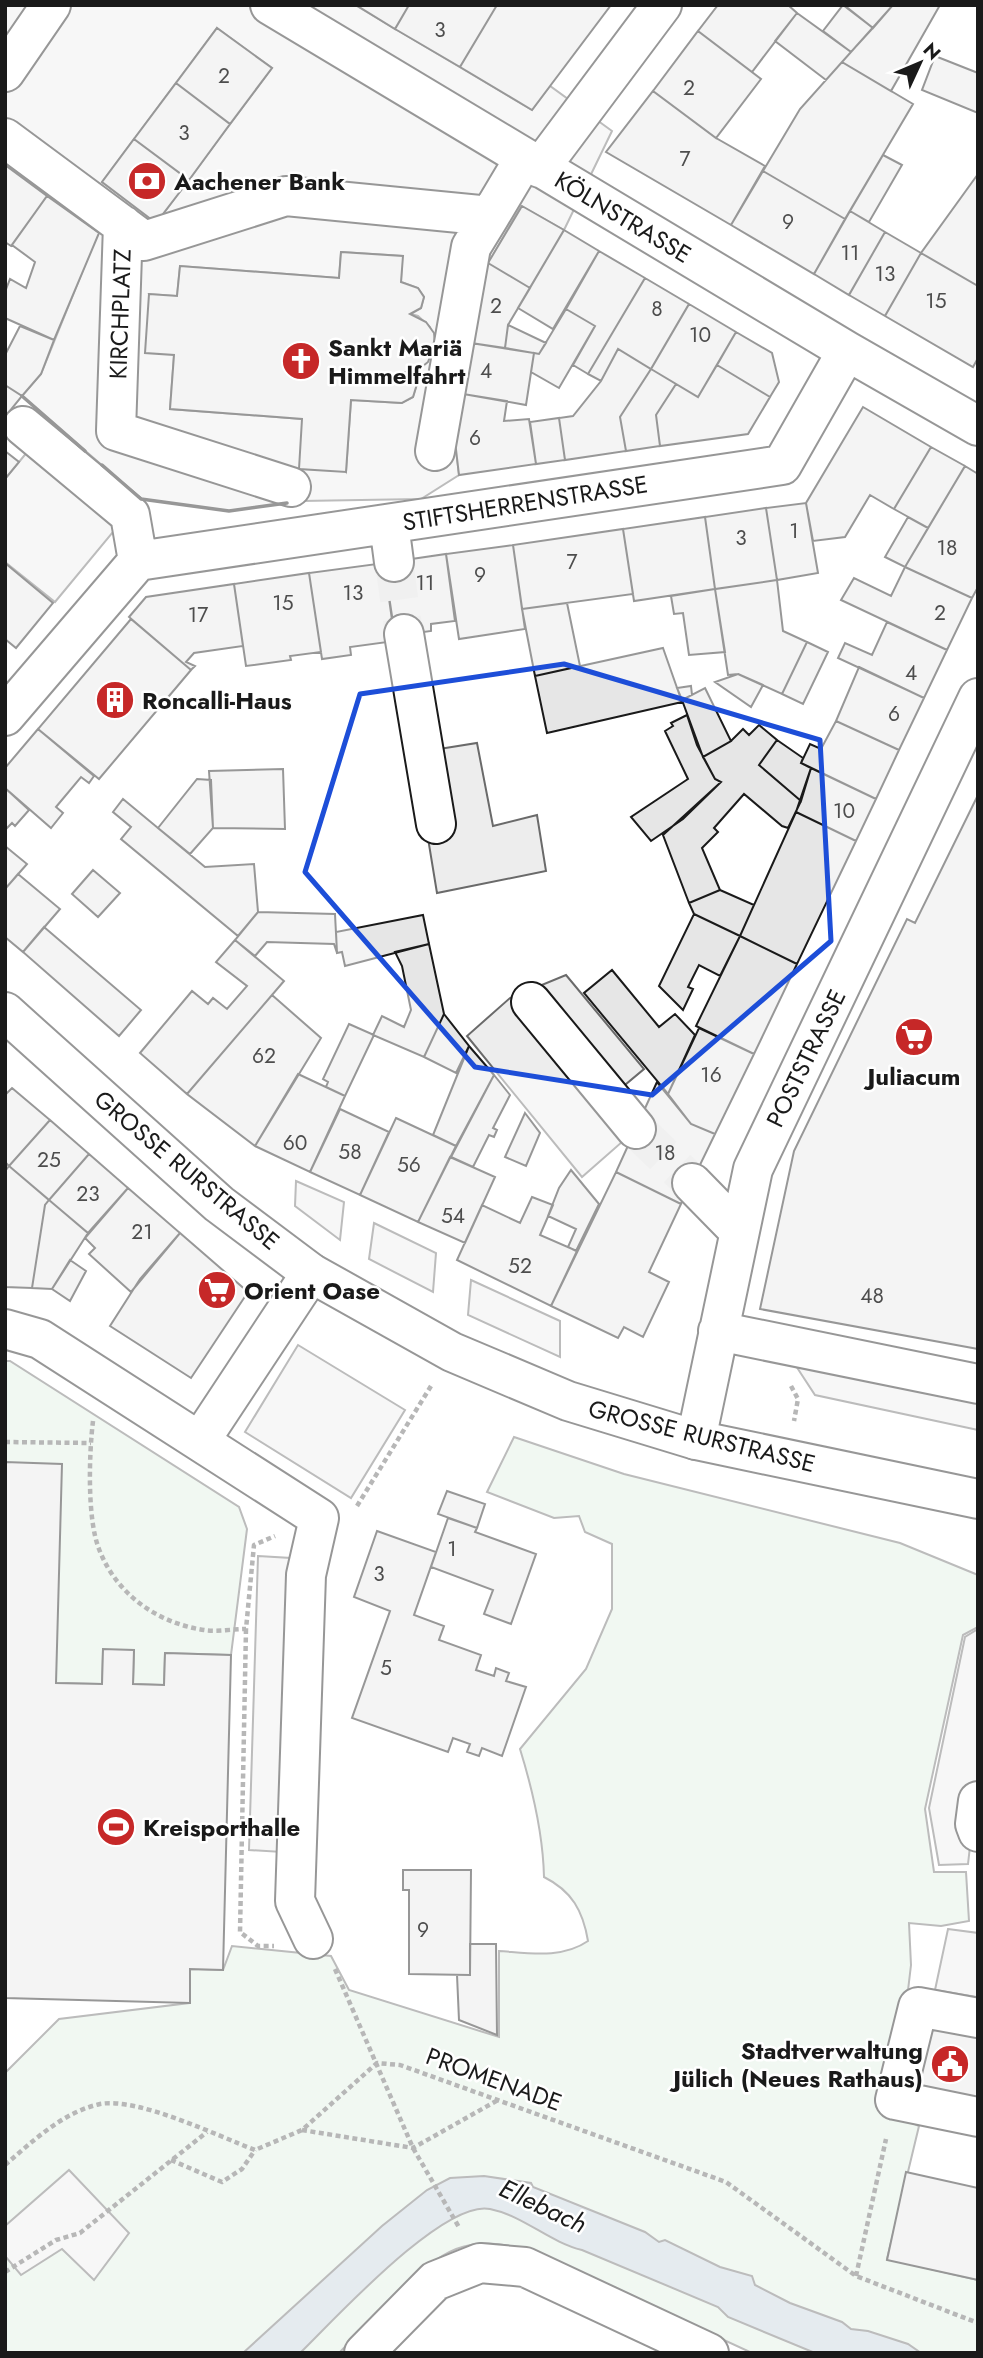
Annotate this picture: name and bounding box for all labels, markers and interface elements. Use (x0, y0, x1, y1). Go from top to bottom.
house number: 3 (434, 15, 446, 45)
north arrow (885, 28, 955, 98)
text: N (917, 37, 947, 66)
house number: 2 (218, 61, 230, 91)
house number: 2 (683, 73, 695, 103)
house number: 3 (178, 118, 190, 148)
house number: 7 (679, 144, 691, 174)
bank icon: Aachener Bank (126, 160, 168, 202)
street label: KÖLNSTRASSE (548, 162, 698, 272)
place label: Aachener Bank (173, 164, 345, 199)
house number: 9 (782, 207, 794, 237)
house number: 11 (841, 238, 859, 268)
street label: KIRCHPLATZ (100, 248, 140, 380)
house number: 13 (875, 259, 895, 289)
house number: 15 (925, 286, 947, 316)
house number: 2 (490, 291, 502, 321)
house number: 8 (651, 294, 663, 324)
house number: 10 (689, 320, 711, 350)
place label: Sankt Mariä Himmelfahrt (328, 330, 466, 393)
church icon: Sankt Mariä Himmelfahrt (280, 340, 322, 382)
house number: 4 (480, 356, 492, 386)
house number: 6 (469, 423, 481, 453)
street label: STIFTSHERRENSTRASSE (400, 466, 650, 540)
house number: 1 (789, 516, 799, 546)
house number: 3 (735, 523, 747, 553)
house number: 18 (937, 533, 957, 563)
house number: 7 (566, 547, 578, 577)
house number: 9 (474, 560, 486, 590)
house number: 11 (416, 568, 434, 598)
house number: 13 (343, 578, 363, 608)
house number: 15 (272, 588, 294, 618)
house number: 2 (934, 598, 946, 628)
house number: 17 (188, 600, 208, 630)
house number: 4 (905, 658, 917, 688)
building icon: Roncalli-Haus (94, 679, 136, 721)
place label: Roncalli-Haus (142, 683, 292, 718)
house number: 6 (888, 699, 900, 729)
house number: 10 (833, 796, 855, 826)
street label: POSTSTRASSE (757, 983, 855, 1133)
supermarket icon: Juliacum (893, 1016, 935, 1058)
house number: 62 (252, 1041, 276, 1071)
place label: Juliacum (863, 1059, 961, 1094)
house number: 16 (700, 1060, 722, 1090)
street label: GROSSE RURSTRASSE (87, 1082, 287, 1258)
house number: 60 (283, 1128, 307, 1158)
house number: 58 (338, 1137, 362, 1167)
house number: 18 (655, 1138, 675, 1168)
house number: 25 (37, 1145, 61, 1175)
house number: 56 (397, 1150, 421, 1180)
house number: 23 (76, 1179, 100, 1209)
house number: 54 (441, 1201, 465, 1231)
house number: 21 (131, 1217, 153, 1247)
house number: 52 (508, 1251, 532, 1281)
supermarket icon: Orient Oase (196, 1269, 238, 1311)
place label: Orient Oase (244, 1273, 380, 1308)
house number: 48 (860, 1281, 884, 1311)
street label: GROSSE RURSTRASSE (585, 1391, 819, 1481)
house number: 1 (447, 1534, 457, 1564)
house number: 3 (373, 1559, 385, 1589)
house number: 5 (380, 1653, 392, 1683)
sports icon: Kreisporthalle (95, 1806, 137, 1848)
place label: Kreisporthalle (143, 1810, 300, 1845)
house number: 9 (417, 1915, 429, 1945)
place label: Stadtverwaltung Jülich (Neues Rathaus) (669, 2033, 923, 2096)
street label: PROMENADE (421, 2038, 567, 2120)
public building icon: Stadtverwaltung Jülich (Neues Rathaus) (929, 2043, 971, 2085)
water label: Ellebach (493, 2169, 593, 2243)

